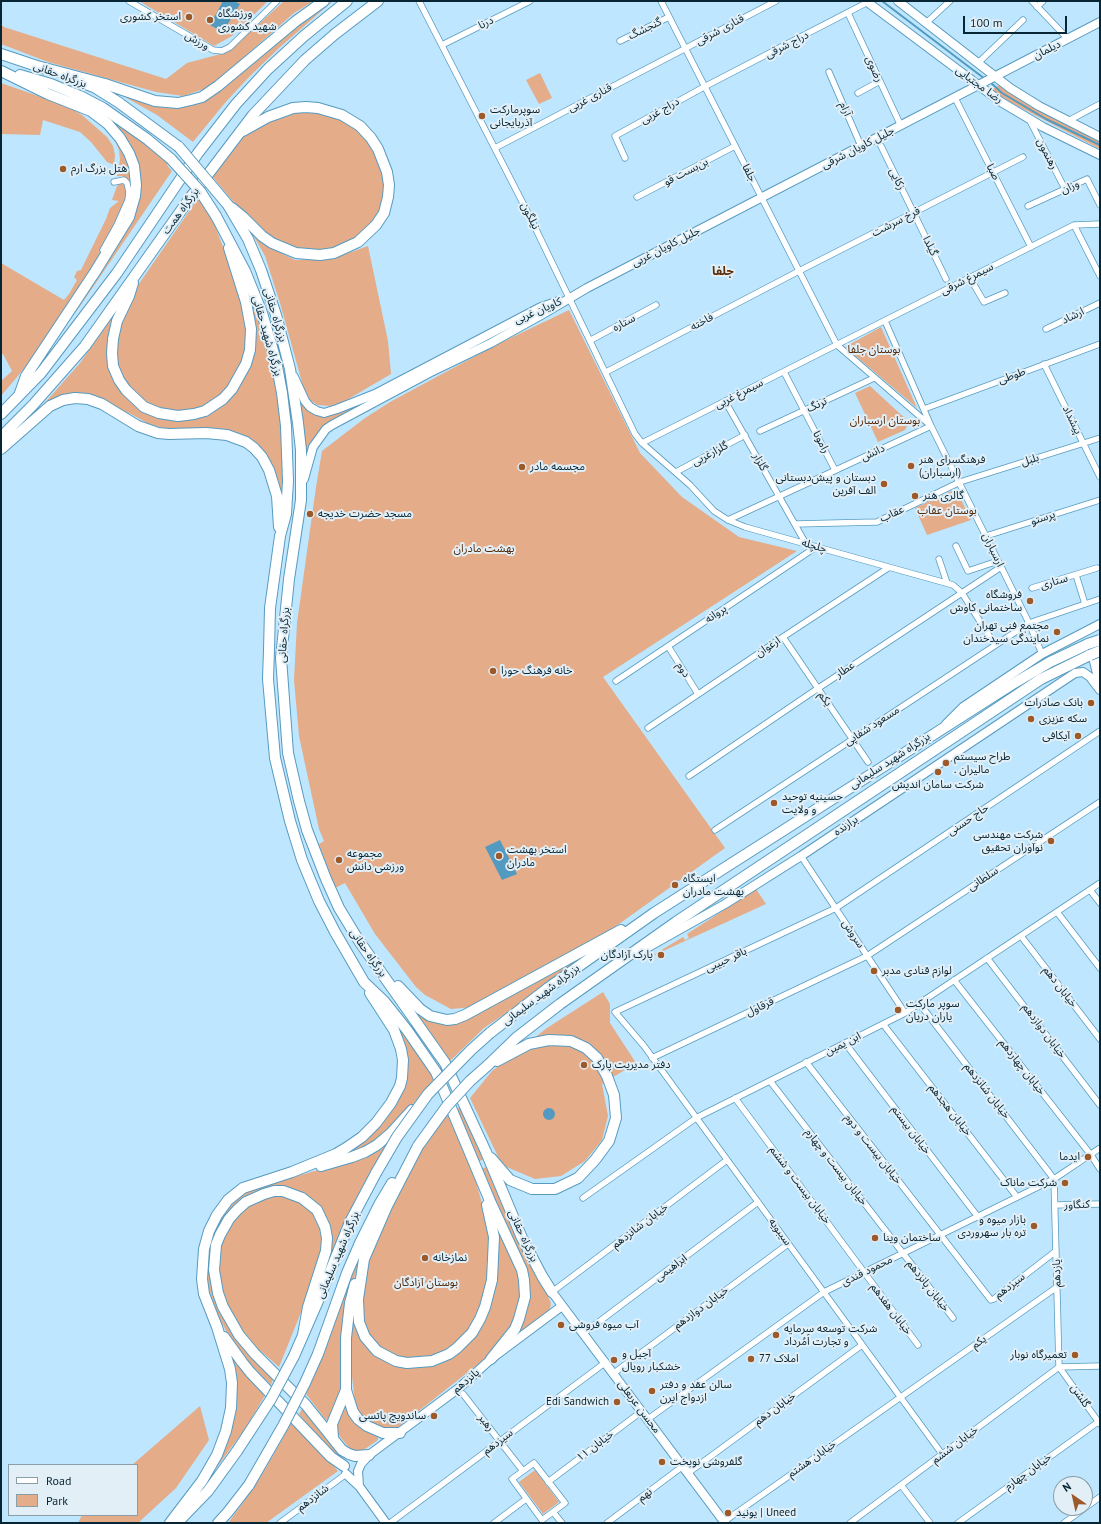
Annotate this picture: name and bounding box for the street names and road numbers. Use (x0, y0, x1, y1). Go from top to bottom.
street label: قناری شرقی (694, 12, 746, 48)
street label: درنا (476, 14, 496, 32)
street label: گنجشگ (626, 15, 664, 43)
street label: دراج شرقی (763, 28, 811, 62)
street label: ورزش (182, 29, 212, 53)
street label: دیلمان (1031, 38, 1063, 62)
street label: رضوی (862, 54, 886, 84)
street label: بزرگراه حقانی (32, 59, 88, 91)
street label: رضا مجتبایی (953, 63, 1005, 107)
street label: قناری غربی (566, 81, 614, 115)
street label: دراج غربی (638, 95, 682, 127)
street label: آرام (836, 100, 854, 118)
street label: جلیل کاویان شرقی (819, 124, 897, 172)
street label: رهنمون (1034, 136, 1060, 172)
street label: بن‌بست قو (661, 155, 711, 189)
street label: صبا (983, 161, 1003, 183)
street label: جلفا (739, 162, 759, 184)
street label: زکایی (886, 166, 908, 192)
street label: وزان (1059, 177, 1081, 197)
street label: بزرگراه همت (160, 185, 202, 237)
street label: نیلگون (518, 200, 542, 232)
street label: فرخ سرشت (870, 204, 922, 240)
street label: جلیل کاویان غربی (630, 224, 702, 270)
street label: گیلدا (920, 234, 940, 258)
street label: سیمرغ شرقی (938, 260, 996, 298)
street label: بزرگراه حقانی (261, 286, 289, 344)
street label: بزرگراه شهید حقانی (249, 294, 285, 378)
street label: کاویان غربی (512, 295, 564, 327)
street label: ارشاد (1060, 305, 1086, 327)
street label: فاخته (688, 311, 716, 333)
street label: ستاره (610, 312, 638, 334)
street label: طوطی (997, 365, 1027, 387)
street label: سیمرغ غربی (713, 376, 765, 412)
street label: ترنگ (805, 395, 829, 415)
street label: پیشداد (1059, 403, 1085, 437)
street label: رامونا (810, 429, 832, 455)
street label: گلزارغربی (690, 439, 730, 469)
street label: دانش (859, 442, 887, 464)
street label: گلزار (750, 451, 770, 473)
street label: بلبل (1019, 451, 1041, 469)
street label: عقاب (878, 503, 906, 525)
street label: پرستو (1029, 508, 1057, 528)
street label: ارسباران (979, 531, 1007, 569)
street label: چلچله (800, 536, 828, 556)
street label: ستاری (1039, 572, 1069, 592)
street label: پروانه (703, 602, 729, 626)
street label: بزرگراه حقانی (275, 607, 293, 663)
street label: ارغوان (753, 634, 783, 660)
street label: عطار (833, 659, 857, 681)
street label: دوم (673, 660, 693, 680)
street label: یکم (815, 689, 835, 709)
street label: مسعود شفاپی (842, 703, 902, 749)
street label: بزرگراه شهید سلیمانی (847, 730, 933, 792)
street label: حاج حسنی (945, 801, 991, 839)
street label: برازنده (831, 813, 861, 839)
street label: سلطانی (965, 864, 1001, 894)
street label: سروش (839, 917, 867, 951)
street label: بزرگراه حقانی (347, 926, 389, 980)
street label: باقر حبیبی (703, 945, 749, 975)
street label: بزرگراه شهید سلیمانی (500, 962, 582, 1028)
street label: خیابان دهم (1040, 964, 1080, 1010)
street label: قرقاول (744, 995, 776, 1019)
street label: خیابان دوازدهم (1019, 1001, 1069, 1061)
street label: ابن یمین (823, 1029, 863, 1059)
street label: خیابان چهاردهم (996, 1036, 1048, 1098)
street label: خیابان شانزدهم (961, 1061, 1013, 1121)
street label: خیابان هجدهم (926, 1081, 974, 1139)
street label: خیابان بیستم (889, 1103, 933, 1157)
street label: خیابان بیست و دوم (842, 1111, 904, 1187)
street label: خیابان بیست و چهارم (802, 1126, 870, 1208)
street label: خیابان بیست و ششم (767, 1144, 833, 1226)
street label: کنگاور (1064, 1198, 1090, 1212)
street label: خیابان شانزدهم (609, 1201, 671, 1251)
street label: بزرگراه حقانی (505, 1208, 541, 1264)
street label: بزرگراه شهید سلیمانی (314, 1209, 362, 1301)
street label: سیبویه (766, 1216, 794, 1248)
street label: ابراهیمی (652, 1252, 690, 1284)
street label: محمود قندی (839, 1253, 895, 1289)
street label: خیابان پانزدهم (904, 1258, 952, 1314)
street label: یازدهم (1050, 1259, 1064, 1287)
street label: سیزدهم (992, 1270, 1028, 1302)
street label: خیابان هفدهم (868, 1281, 914, 1337)
street label: خیابان دوازدهم (671, 1284, 731, 1332)
street label: یکم (969, 1332, 989, 1352)
street label: پانزدهم (450, 1366, 482, 1396)
street label: محسن عربعلی (615, 1378, 663, 1436)
street label: گلشن (1067, 1382, 1093, 1410)
street label: خیابان دهم (752, 1390, 798, 1428)
street label: رهبر (475, 1412, 497, 1434)
street label: خیابان ششم (929, 1423, 981, 1467)
street label: سیزدهم (480, 1426, 516, 1458)
street label: خیابان ۱۱ (574, 1428, 616, 1464)
street label: خیابان هشتم (785, 1437, 839, 1481)
street label: خیابان چهارم (1002, 1451, 1054, 1493)
street label: شانزدهم (294, 1482, 332, 1514)
street label: نهم (635, 1485, 655, 1505)

